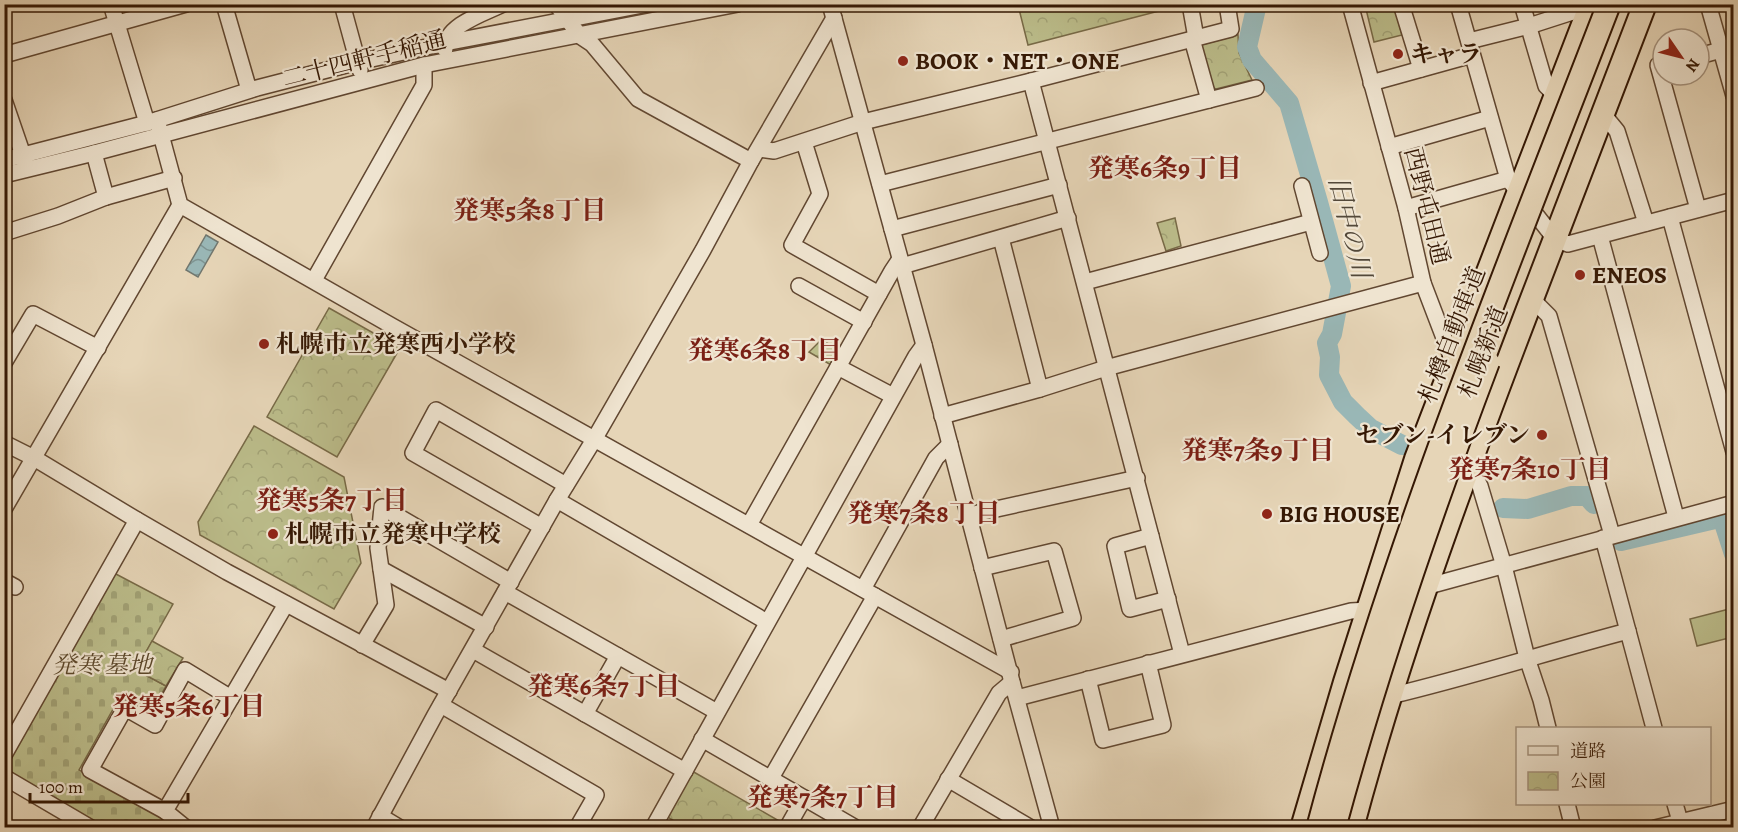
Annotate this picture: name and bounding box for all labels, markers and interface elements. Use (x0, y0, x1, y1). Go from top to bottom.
street label: 二十四軒手稲通 (279, 23, 449, 95)
north arrow (1651, 27, 1711, 87)
place label: キャラ (1410, 38, 1482, 70)
place label: BOOK・NET・ONE (915, 45, 1120, 77)
marker: キャラ (1391, 47, 1405, 61)
marker: BOOK・NET・ONE (896, 54, 910, 68)
text: N (1680, 54, 1705, 76)
street label: 西野屯田通 (1397, 144, 1457, 268)
district label: 発寒6条9丁目 (1088, 151, 1242, 186)
water label: 旧中の川 (1320, 172, 1380, 285)
district label: 発寒5条8丁目 (453, 193, 607, 228)
place label: ENEOS (1592, 259, 1667, 291)
street label: 札樽自動車道 (1411, 262, 1493, 408)
marker: ENEOS (1573, 268, 1587, 282)
street label: 札幌新道 (1451, 301, 1515, 403)
place label: 札幌市立発寒西小学校 (276, 328, 516, 360)
district label: 発寒6条8丁目 (688, 333, 842, 368)
marker: 札幌市立発寒西小学校 (257, 337, 271, 351)
place label: セブン-イレブン (1355, 419, 1530, 451)
marker: セブン-イレブン (1535, 428, 1549, 442)
district label: 発寒7条9丁目 (1181, 433, 1335, 468)
district label: 発寒7条10丁目 (1448, 452, 1612, 487)
district label: 発寒5条7丁目 (256, 483, 408, 518)
district label: 発寒7条8丁目 (847, 496, 1001, 531)
place label: BIG HOUSE (1279, 498, 1400, 530)
marker: BIG HOUSE (1260, 507, 1274, 521)
place label: 札幌市立発寒中学校 (285, 518, 501, 550)
marker: 札幌市立発寒中学校 (266, 527, 280, 541)
park label: 発寒 墓地 (52, 649, 155, 681)
district label: 発寒6条7丁目 (527, 669, 681, 704)
district label: 発寒5条6丁目 (112, 689, 266, 724)
legend (1516, 727, 1711, 805)
text: 道路 (1570, 739, 1606, 763)
scale bar (30, 766, 188, 804)
text: 公園 (1570, 769, 1606, 793)
text: 100 m (39, 775, 83, 799)
district label: 発寒7条7丁目 (747, 780, 899, 815)

